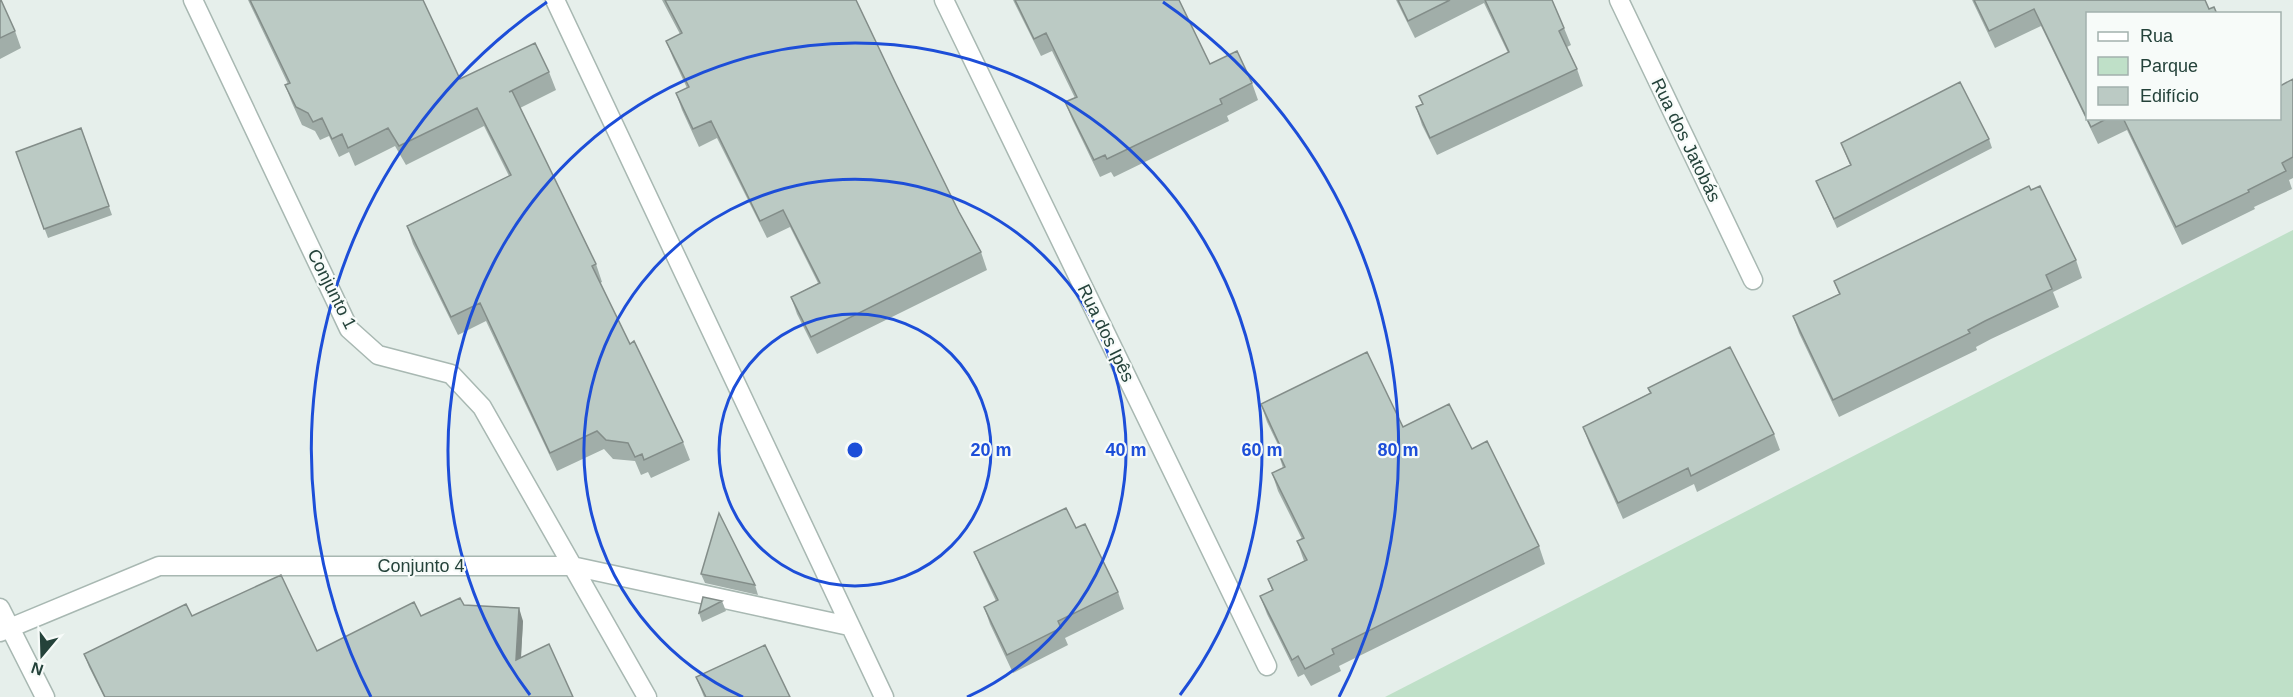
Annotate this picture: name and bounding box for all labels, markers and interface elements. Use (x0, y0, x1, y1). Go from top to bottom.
legend (2086, 12, 2281, 120)
text: Rua (2140, 26, 2174, 46)
text: Parque (2140, 56, 2198, 76)
street label: Rua dos Jatobás (1647, 75, 1725, 205)
text: Edifício (2140, 86, 2199, 106)
street label: Conjunto 1 (303, 246, 361, 332)
street label: Rua dos Ipês (1074, 281, 1138, 385)
centre of rings (845, 440, 865, 460)
text: 20 m (970, 440, 1012, 460)
text: 40 m (1105, 440, 1147, 460)
text: 60 m (1241, 440, 1283, 460)
text: 80 m (1377, 440, 1419, 460)
street label: Conjunto 4 (377, 556, 465, 576)
north arrow (12, 625, 72, 685)
text: N (29, 659, 46, 679)

